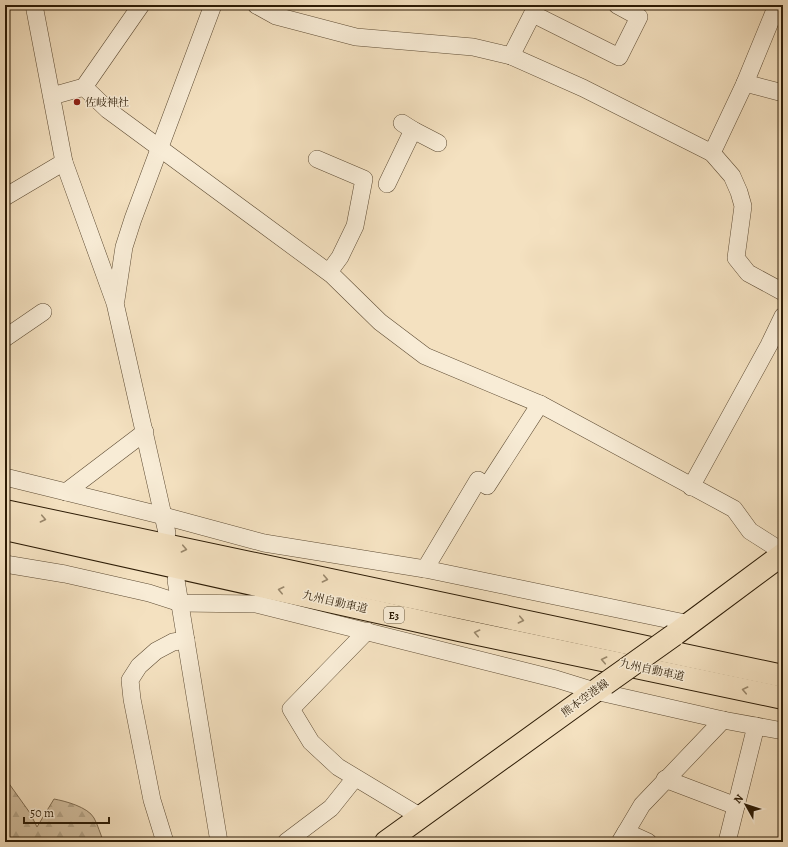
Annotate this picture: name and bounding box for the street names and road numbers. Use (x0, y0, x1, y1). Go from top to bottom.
street label: 九州自動車道 (301, 587, 369, 617)
road number: E3 (384, 607, 404, 623)
street label: 九州自動車道 (618, 656, 686, 684)
street label: 熊本空港線 (558, 676, 612, 720)

